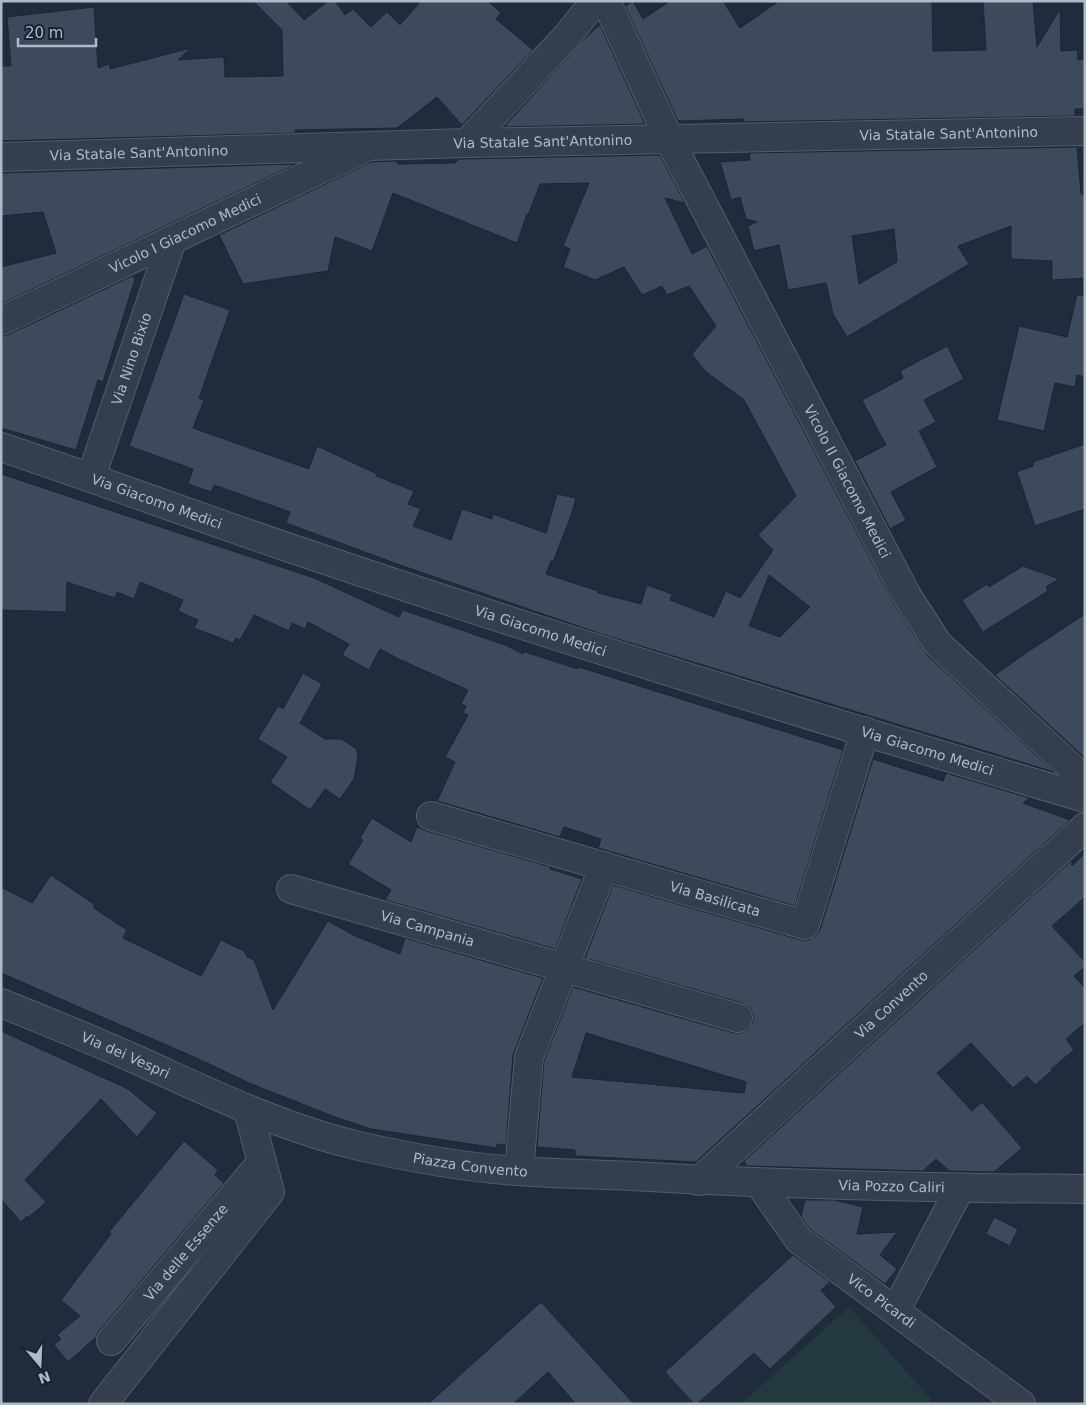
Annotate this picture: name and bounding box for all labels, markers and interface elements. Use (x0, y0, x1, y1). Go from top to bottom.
scale bar (18, 15, 95, 47)
text: 20 m (25, 24, 63, 42)
street label: Via Statale Sant'Antonino (859, 124, 1038, 143)
street label: Via Statale Sant'Antonino (453, 132, 632, 151)
street label: Via Statale Sant'Antonino (49, 142, 229, 164)
street label: Vicolo I Giacomo Medici (107, 191, 264, 276)
street label: Via Nino Bixio (108, 310, 155, 407)
street label: Vicolo II Giacomo Medici (801, 402, 894, 561)
street label: Via Giacomo Medici (89, 471, 224, 532)
street label: Via Giacomo Medici (473, 602, 608, 659)
street label: Via Giacomo Medici (859, 723, 996, 778)
street label: Via Basilicata (668, 878, 762, 920)
street label: Via Campania (379, 907, 476, 950)
street label: Via Convento (852, 967, 931, 1042)
street label: Via dei Vespri (79, 1029, 172, 1082)
street label: Piazza Convento (412, 1149, 528, 1180)
street label: Via Pozzo Caliri (838, 1177, 945, 1195)
street label: Via delle Essenze (140, 1201, 231, 1304)
street label: Vico Picardi (844, 1270, 918, 1331)
north arrow (15, 1340, 65, 1390)
text: N (36, 1368, 52, 1387)

